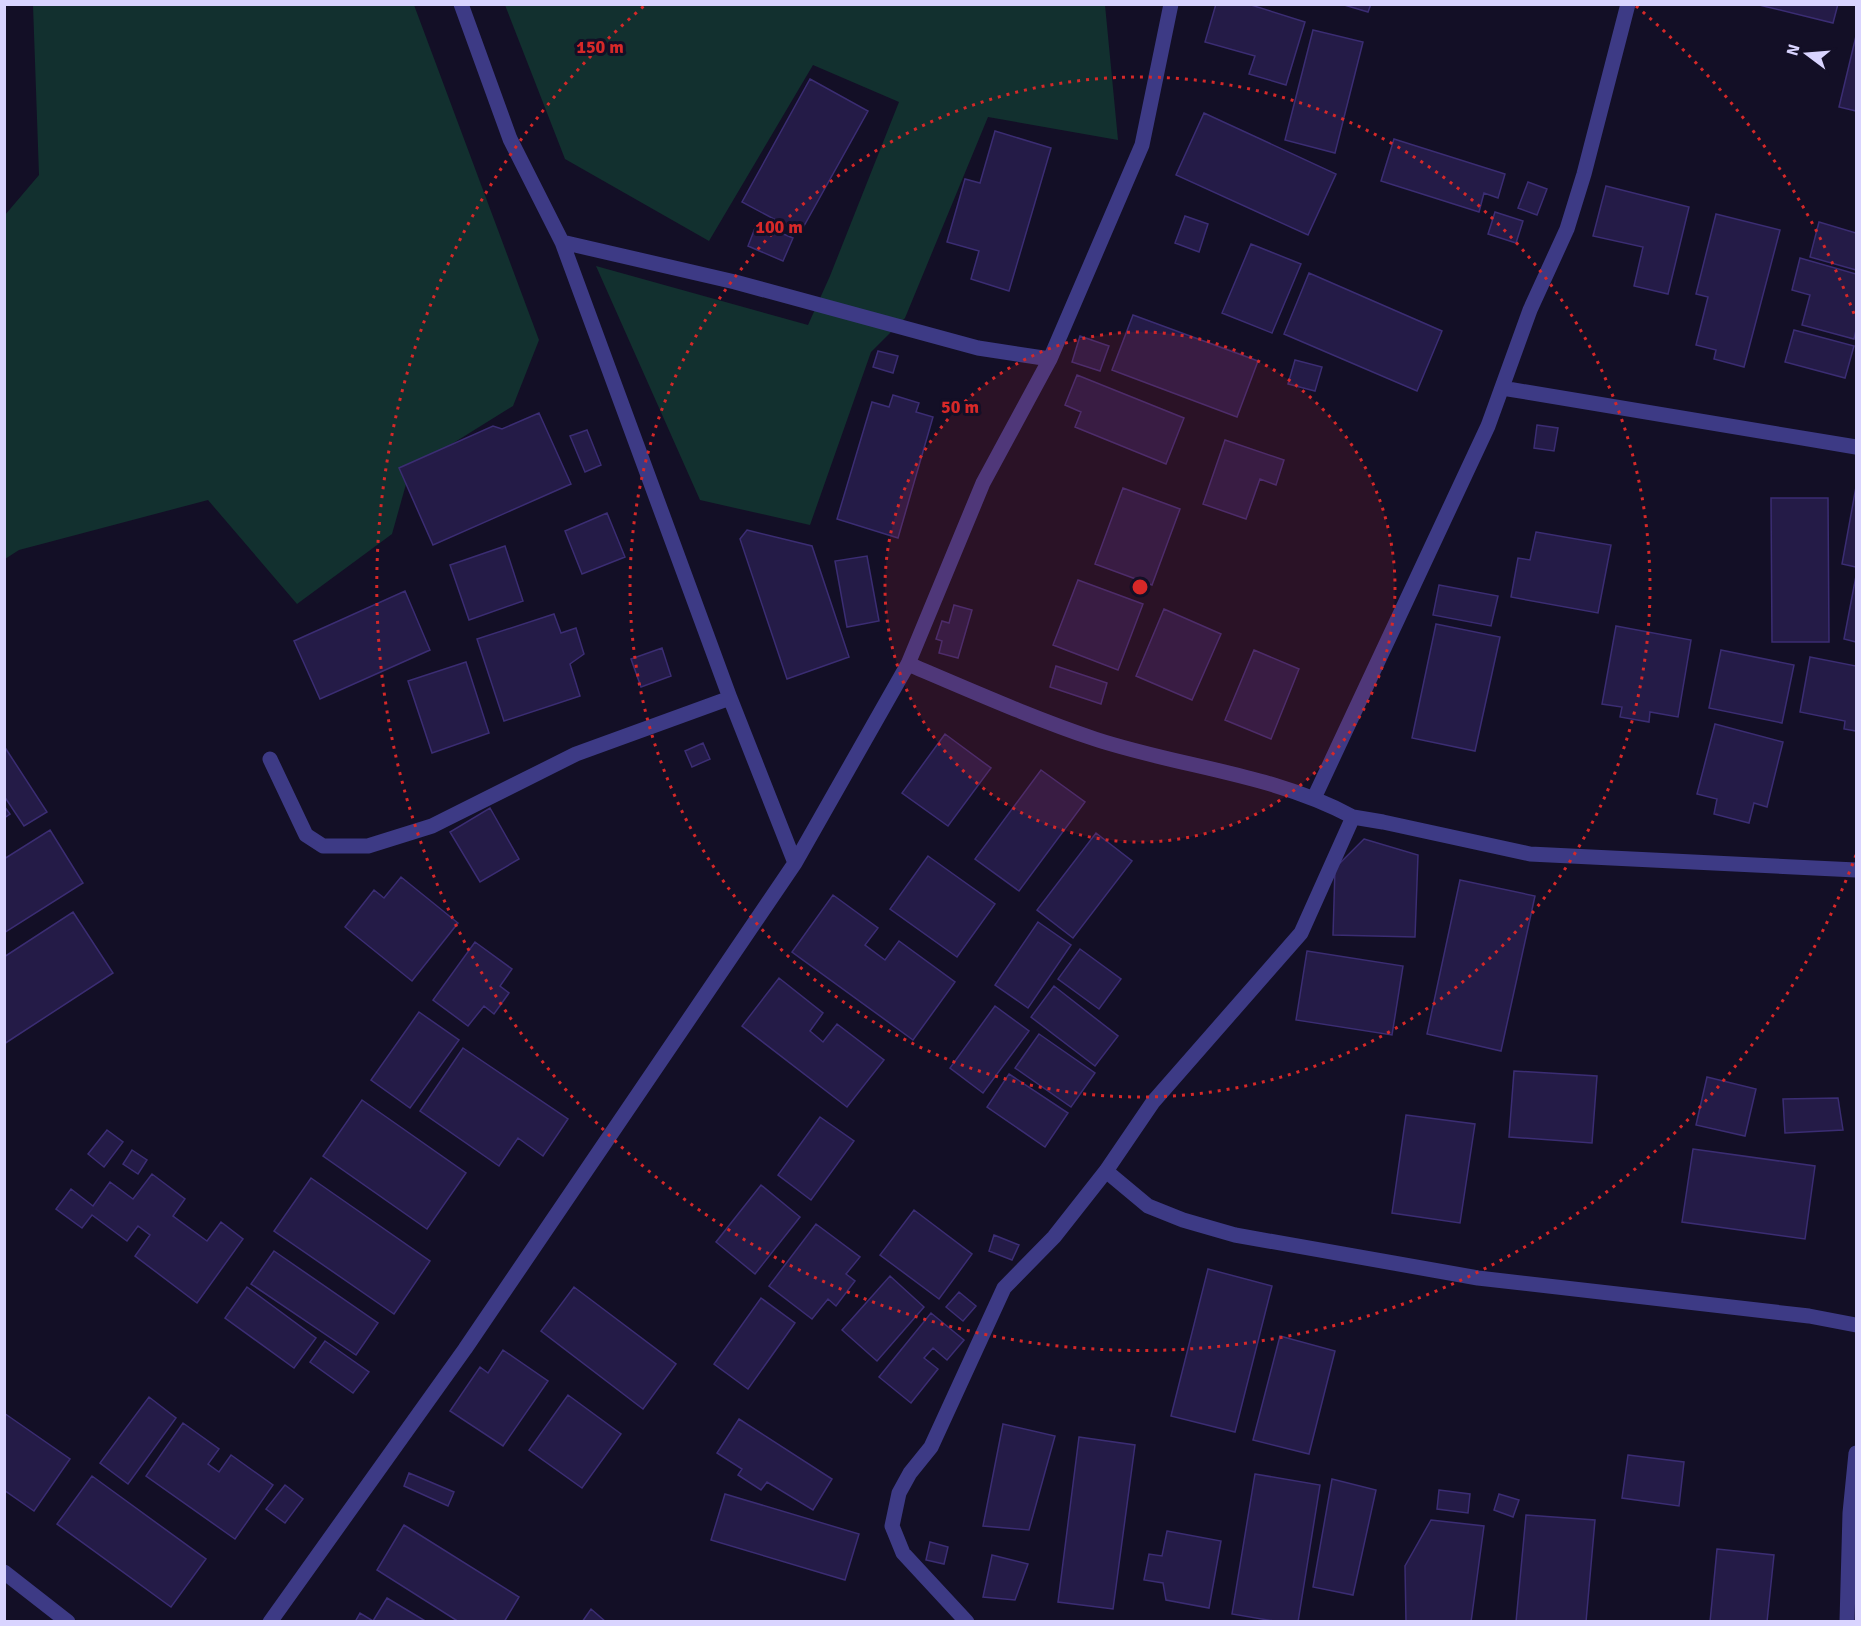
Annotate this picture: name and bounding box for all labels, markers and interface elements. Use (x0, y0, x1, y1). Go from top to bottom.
north arrow (1777, 24, 1837, 84)
text: 150 m (576, 36, 624, 58)
text: N (1782, 42, 1805, 58)
text: 100 m (755, 216, 803, 238)
text: 50 m (941, 396, 979, 418)
centre of rings (1130, 577, 1150, 597)

